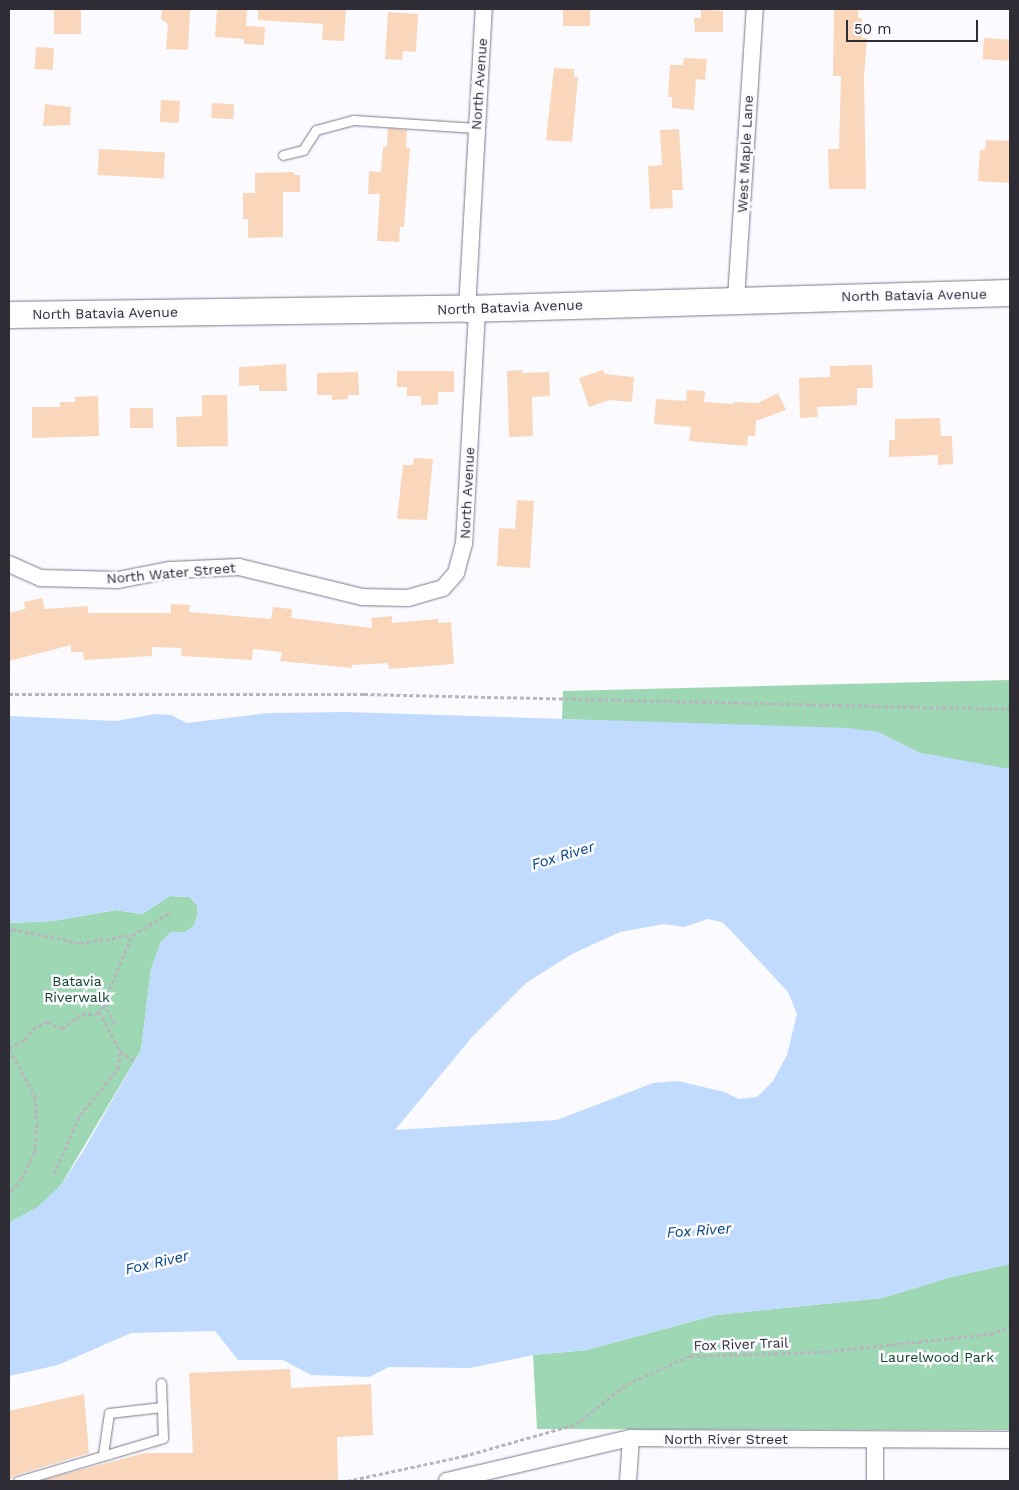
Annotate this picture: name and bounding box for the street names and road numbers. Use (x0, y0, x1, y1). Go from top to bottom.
street label: North Avenue (467, 37, 491, 131)
street label: West Maple Lane (734, 95, 756, 213)
street label: North Batavia Avenue (841, 285, 987, 305)
street label: North Batavia Avenue (436, 296, 584, 318)
street label: North Batavia Avenue (32, 303, 178, 323)
street label: North Avenue (456, 446, 478, 540)
street label: North Water Street (105, 559, 237, 587)
street label: Fox River Trail (693, 1334, 789, 1354)
street label: North River Street (664, 1431, 788, 1447)

